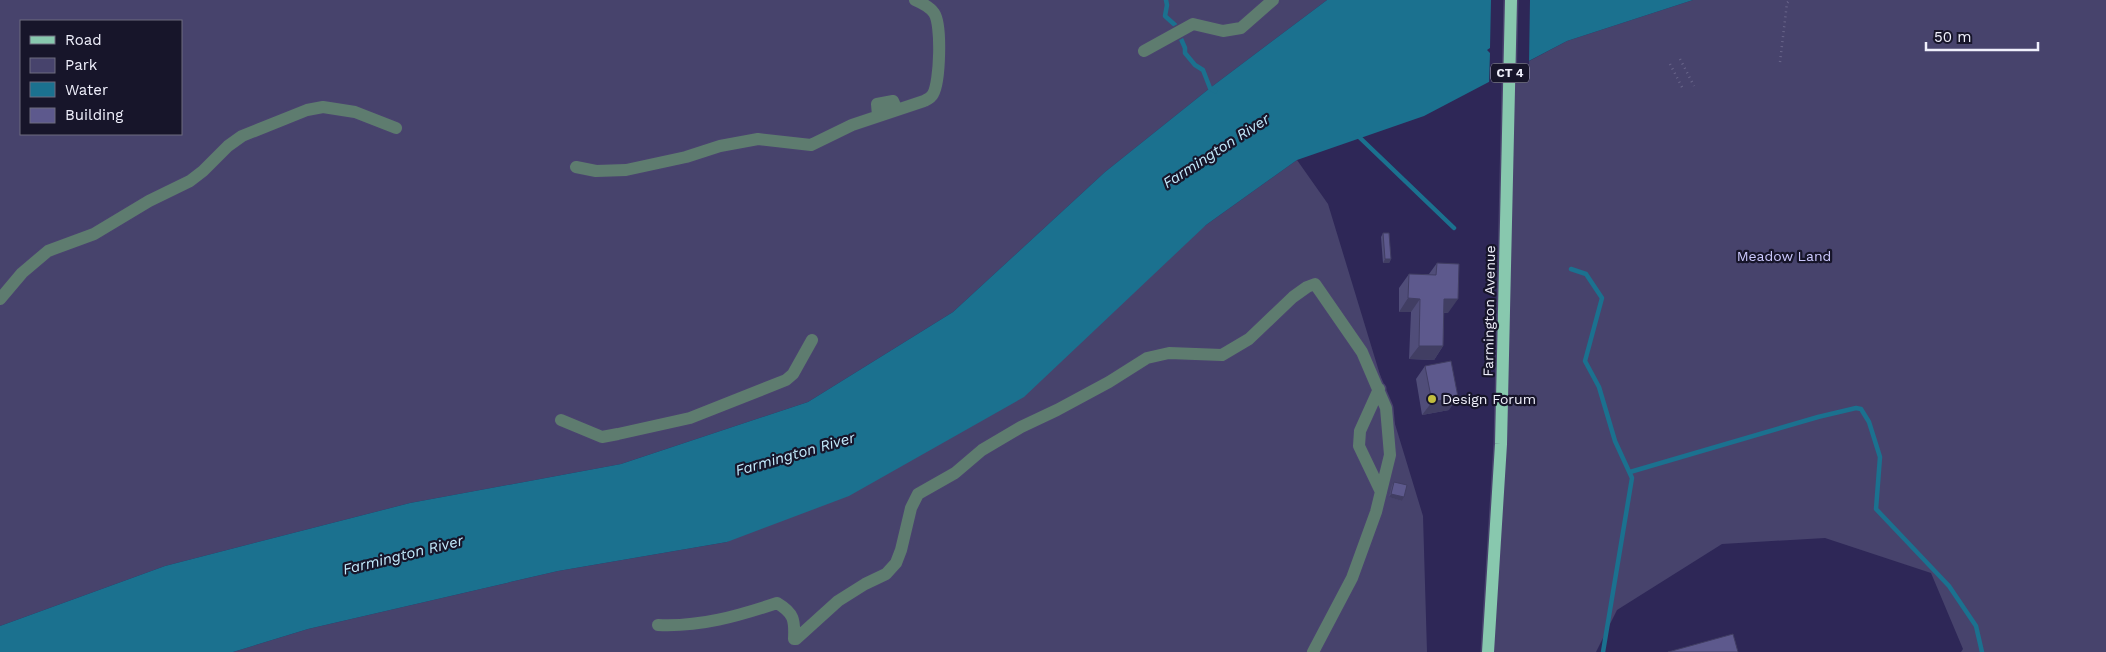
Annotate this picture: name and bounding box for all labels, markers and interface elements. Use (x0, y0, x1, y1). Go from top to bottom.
legend (20, 20, 182, 135)
scale bar (1926, 20, 2038, 52)
text: 50 m (1934, 28, 1971, 46)
text: Road (65, 31, 102, 49)
text: Park (65, 56, 98, 74)
road number: CT 4 (1491, 64, 1529, 82)
text: Water (65, 81, 108, 99)
text: Building (65, 106, 123, 124)
water label: Farmington River (1159, 109, 1274, 192)
street label: Farmington Avenue (1480, 245, 1498, 377)
park label: Meadow Land (1737, 248, 1831, 264)
place label: Design Forum (1442, 391, 1536, 407)
marker: Design Forum (1426, 393, 1438, 405)
water label: Farmington River (733, 428, 858, 480)
water label: Farmington River (341, 531, 466, 579)

